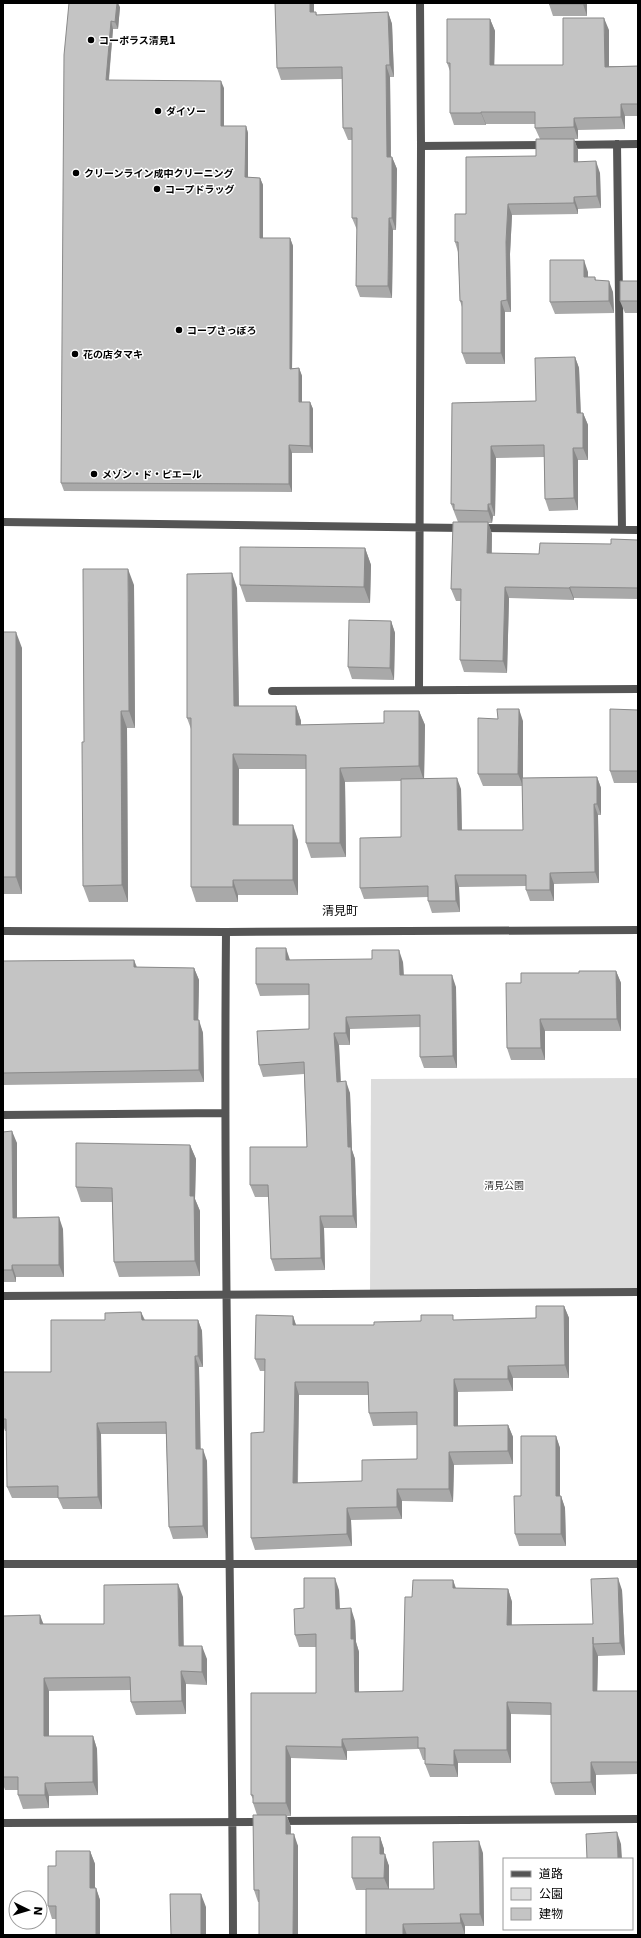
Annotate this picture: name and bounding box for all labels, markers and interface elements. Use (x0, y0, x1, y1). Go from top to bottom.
marker: コーポラス清見1 (86, 35, 96, 45)
place label: コーポラス清見1 (99, 35, 176, 46)
marker: ダイソー (153, 106, 163, 116)
place label: ダイソー (166, 106, 206, 117)
marker: クリーンライン成中クリーニング (71, 168, 81, 178)
place label: クリーンライン成中クリーニング (84, 168, 234, 179)
marker: コープドラッグ (152, 184, 162, 194)
place label: コープドラッグ (165, 184, 234, 195)
marker: コープさっぽろ (174, 325, 184, 335)
place label: コープさっぽろ (187, 325, 256, 336)
marker: 花の店タマキ (70, 349, 80, 359)
place label: 花の店タマキ (83, 349, 143, 360)
marker: メゾン・ド・ピエール (89, 469, 99, 479)
place label: メゾン・ド・ピエール (102, 469, 202, 480)
district label: 清見町 (322, 904, 358, 918)
park label: 清見公園 (484, 1180, 524, 1191)
legend (503, 1858, 633, 1930)
text: 道路 (539, 1867, 563, 1881)
text: 公園 (539, 1887, 563, 1901)
north arrow (8, 1890, 48, 1930)
text: N (31, 1906, 44, 1916)
text: 建物 (539, 1907, 563, 1921)

